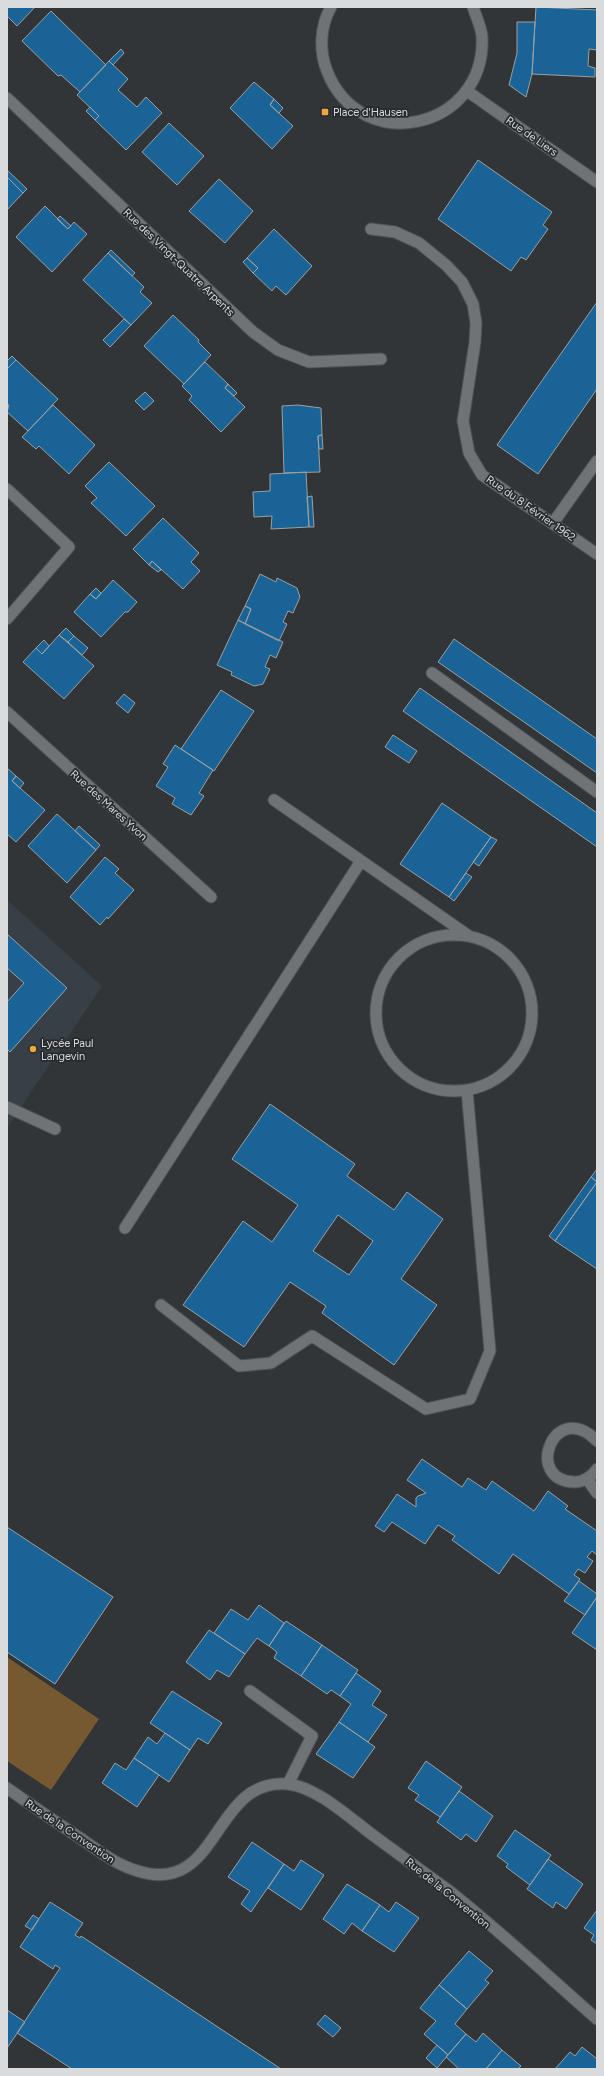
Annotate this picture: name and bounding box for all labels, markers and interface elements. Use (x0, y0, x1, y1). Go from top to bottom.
place label: Place d'Hausen (333, 106, 408, 119)
marker: Place d'Hausen (320, 107, 330, 117)
street label: Rue de Liers (503, 114, 560, 159)
street label: Rue des Vingt-Quatre Arpents (120, 206, 237, 319)
street label: Rue du 8 Février 1962 (484, 473, 578, 544)
street label: Rue des Mares Yvon (67, 767, 150, 843)
place label: Lycée Paul Langevin (41, 1037, 93, 1063)
marker: Lycée Paul Langevin (28, 1044, 38, 1054)
street label: Rue de la Convention (23, 1797, 117, 1866)
street label: Rue de la Convention (403, 1855, 493, 1931)

